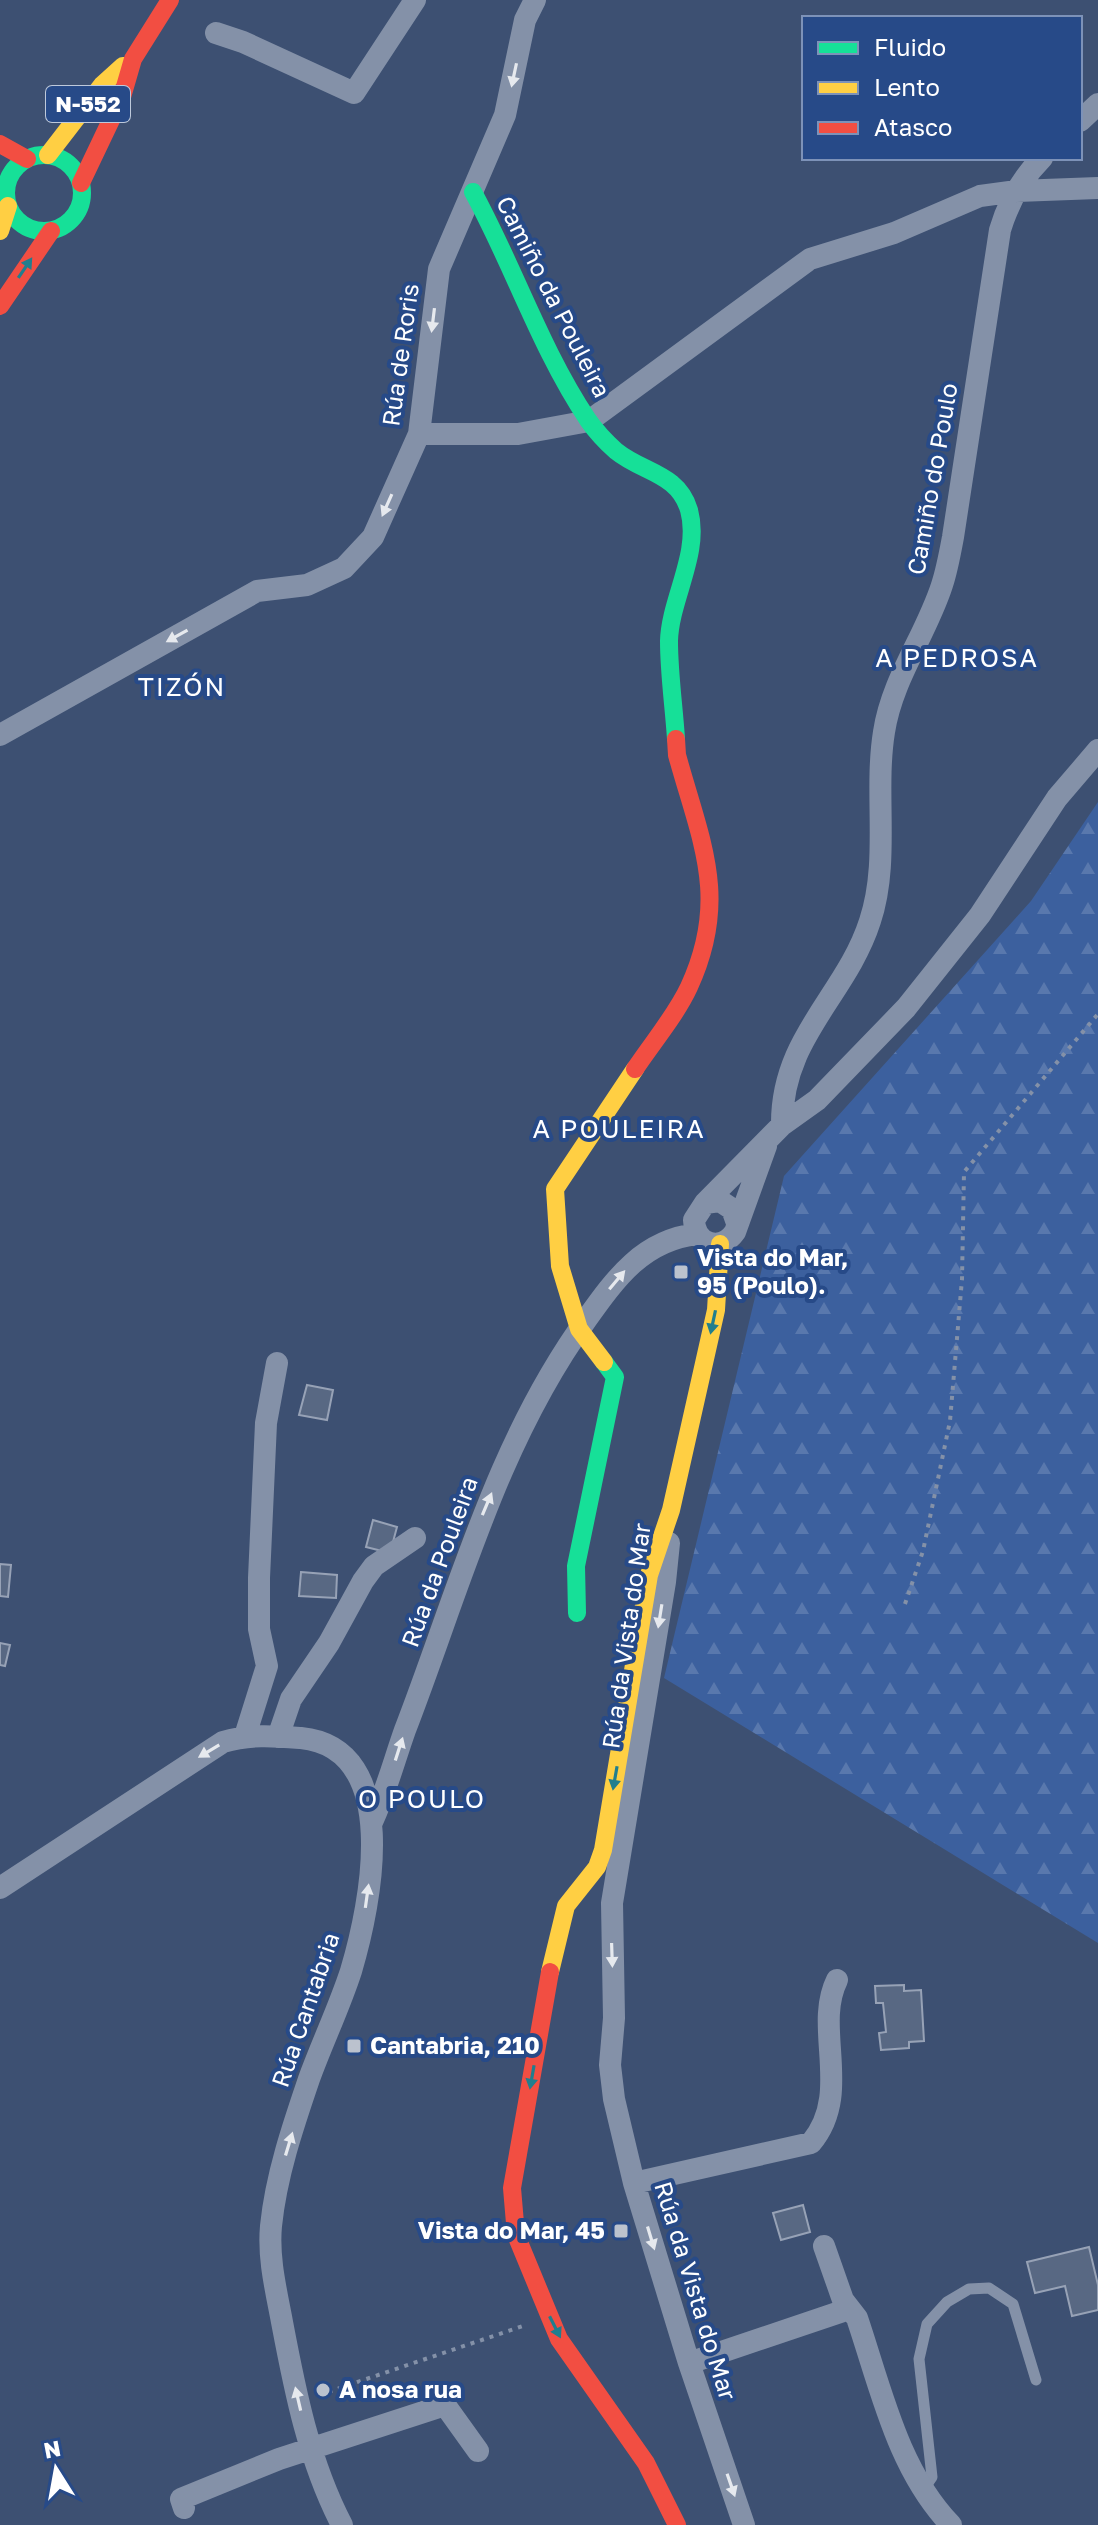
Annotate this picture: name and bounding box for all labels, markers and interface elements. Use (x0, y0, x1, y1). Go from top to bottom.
legend (802, 16, 1082, 160)
text: Fluido (874, 32, 946, 61)
one-way arrow (507, 62, 519, 87)
text: Lento (874, 72, 940, 101)
road number: N-552 (46, 86, 130, 122)
text: Atasco (874, 112, 952, 141)
street label: Camiño da Pouleira (491, 191, 618, 402)
one-way arrow (17, 257, 32, 278)
street label: Rúa de Roris (375, 282, 424, 428)
one-way arrow (426, 308, 439, 333)
street label: Camiño do Poulo (900, 381, 963, 577)
one-way arrow (381, 493, 394, 517)
one-way arrow (166, 629, 188, 643)
district label: A PEDROSA (875, 642, 1039, 673)
district label: TIZÓN (138, 671, 226, 702)
district label: A POULEIRA (532, 1113, 706, 1144)
place label: Vista do Mar, 95 (Poulo). (697, 1242, 849, 1299)
marker: Vista do Mar, 95 (Poulo). (672, 1263, 690, 1281)
one-way arrow (608, 1270, 625, 1290)
one-way arrow (707, 1309, 719, 1334)
street label: Rúa da Pouleira (394, 1472, 483, 1651)
one-way arrow (481, 1492, 494, 1516)
street label: Rúa da Vista do Mar (595, 1521, 656, 1750)
one-way arrow (653, 1604, 666, 1629)
one-way arrow (393, 1736, 406, 1760)
one-way arrow (198, 1744, 220, 1758)
one-way arrow (609, 1766, 621, 1791)
district label: O POULO (358, 1783, 486, 1814)
one-way arrow (361, 1883, 374, 1908)
street label: Rúa Cantabria (265, 1928, 345, 2091)
one-way arrow (606, 1943, 619, 1968)
place label: Cantabria, 210 (370, 2030, 540, 2059)
marker: Cantabria, 210 (345, 2037, 363, 2055)
one-way arrow (525, 2065, 537, 2090)
one-way arrow (283, 2131, 296, 2155)
street label: Rúa da Vista do Mar (649, 2178, 744, 2404)
place label: Vista do Mar, 45 (418, 2215, 605, 2244)
marker: Vista do Mar, 45 (612, 2222, 630, 2240)
one-way arrow (645, 2226, 658, 2250)
one-way arrow (548, 2316, 561, 2339)
place label: A nosa rua (339, 2374, 462, 2403)
marker: A nosa rua (314, 2381, 332, 2399)
one-way arrow (291, 2386, 303, 2411)
north arrow (16, 2429, 96, 2509)
text: N (41, 2434, 63, 2464)
one-way arrow (725, 2473, 737, 2497)

